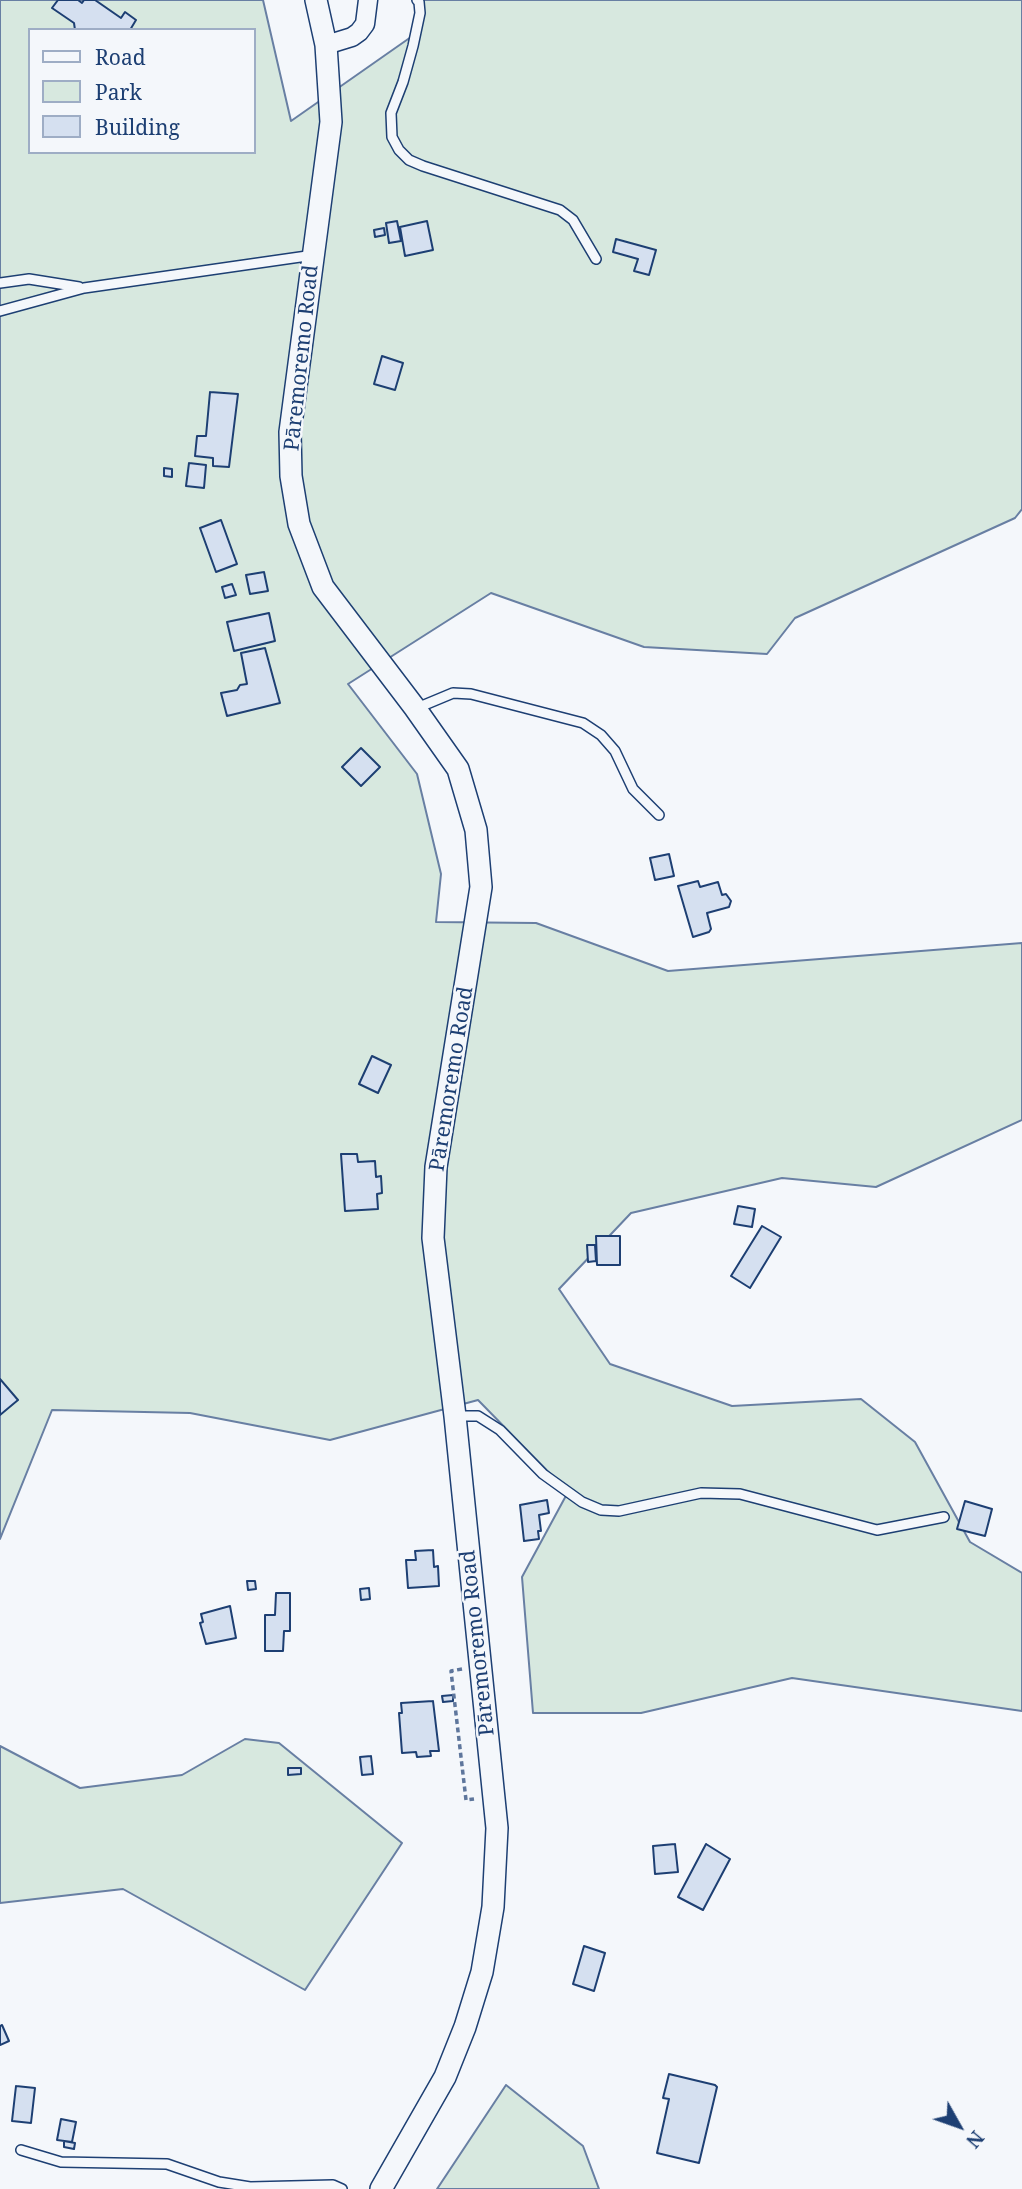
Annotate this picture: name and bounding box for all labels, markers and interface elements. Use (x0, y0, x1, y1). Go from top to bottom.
legend (28, 28, 256, 154)
text: Road (95, 43, 146, 71)
text: Park (95, 78, 142, 106)
text: Building (95, 113, 180, 141)
street label: Pāremoremo Road (280, 264, 324, 452)
street label: Pāremoremo Road (425, 985, 479, 1173)
street label: Pāremoremo Road (456, 1549, 500, 1737)
north arrow (924, 2091, 994, 2161)
text: N (960, 2125, 990, 2154)

